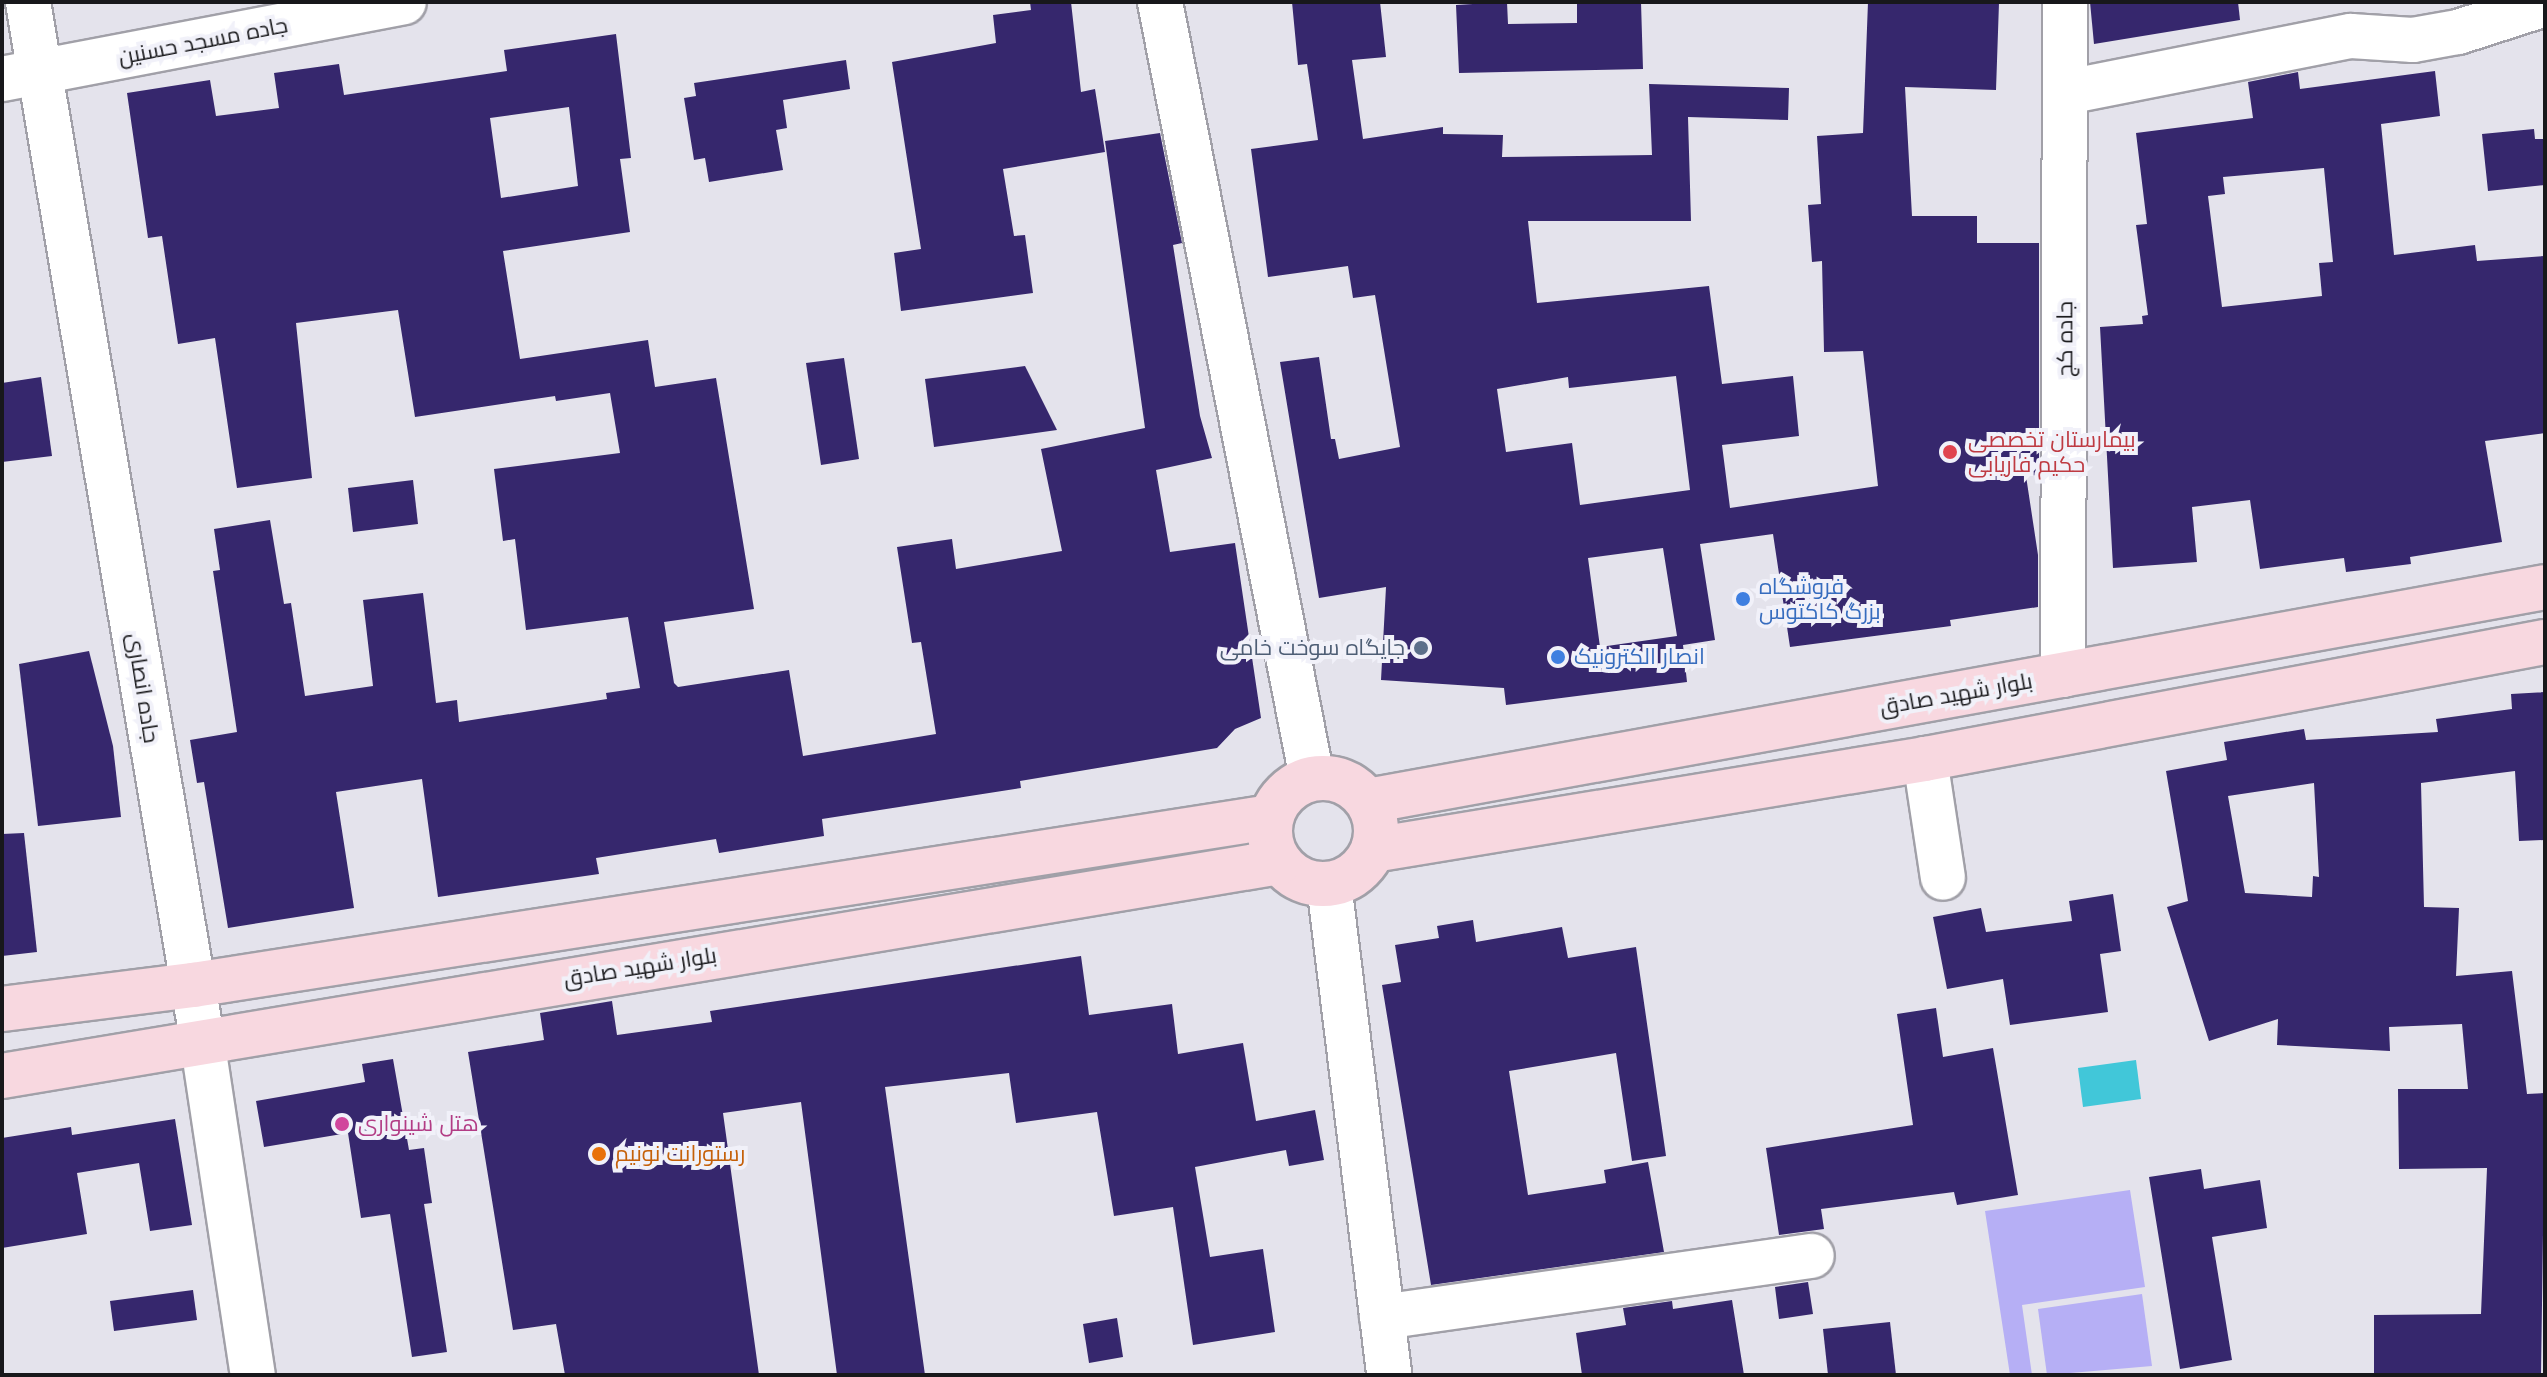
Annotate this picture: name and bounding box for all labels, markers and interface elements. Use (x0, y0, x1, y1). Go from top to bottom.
street label: جاده مسجد حسنین (116, 12, 290, 70)
street label: جاده کج (2052, 301, 2078, 377)
place label: بیمارستان تخصصی حکیم فاریابی (1968, 426, 2136, 478)
marker: بیمارستان تخصصی حکیم فاریابی (1939, 441, 1961, 463)
place label: فروشگاه بزرگ کاکتوس (1759, 573, 1881, 624)
marker: فروشگاه بزرگ کاکتوس (1734, 590, 1752, 608)
street label: جاده انصاری (121, 631, 165, 745)
place label: جایگاه سوخت خامی (1220, 635, 1405, 661)
marker: جایگاه سوخت خامی (1412, 639, 1430, 657)
place label: انصار الکترونیک (1574, 644, 1705, 670)
marker: انصار الکترونیک (1549, 648, 1567, 666)
street label: بلوار شهید صادق (1878, 668, 2034, 720)
street label: بلوار شهید صادق (562, 942, 718, 992)
place label: هتل شینواری (358, 1111, 479, 1137)
marker: هتل شینواری (333, 1115, 351, 1133)
place label: رستورانت نونیم (615, 1141, 745, 1167)
marker: رستورانت نونیم (590, 1145, 608, 1163)

